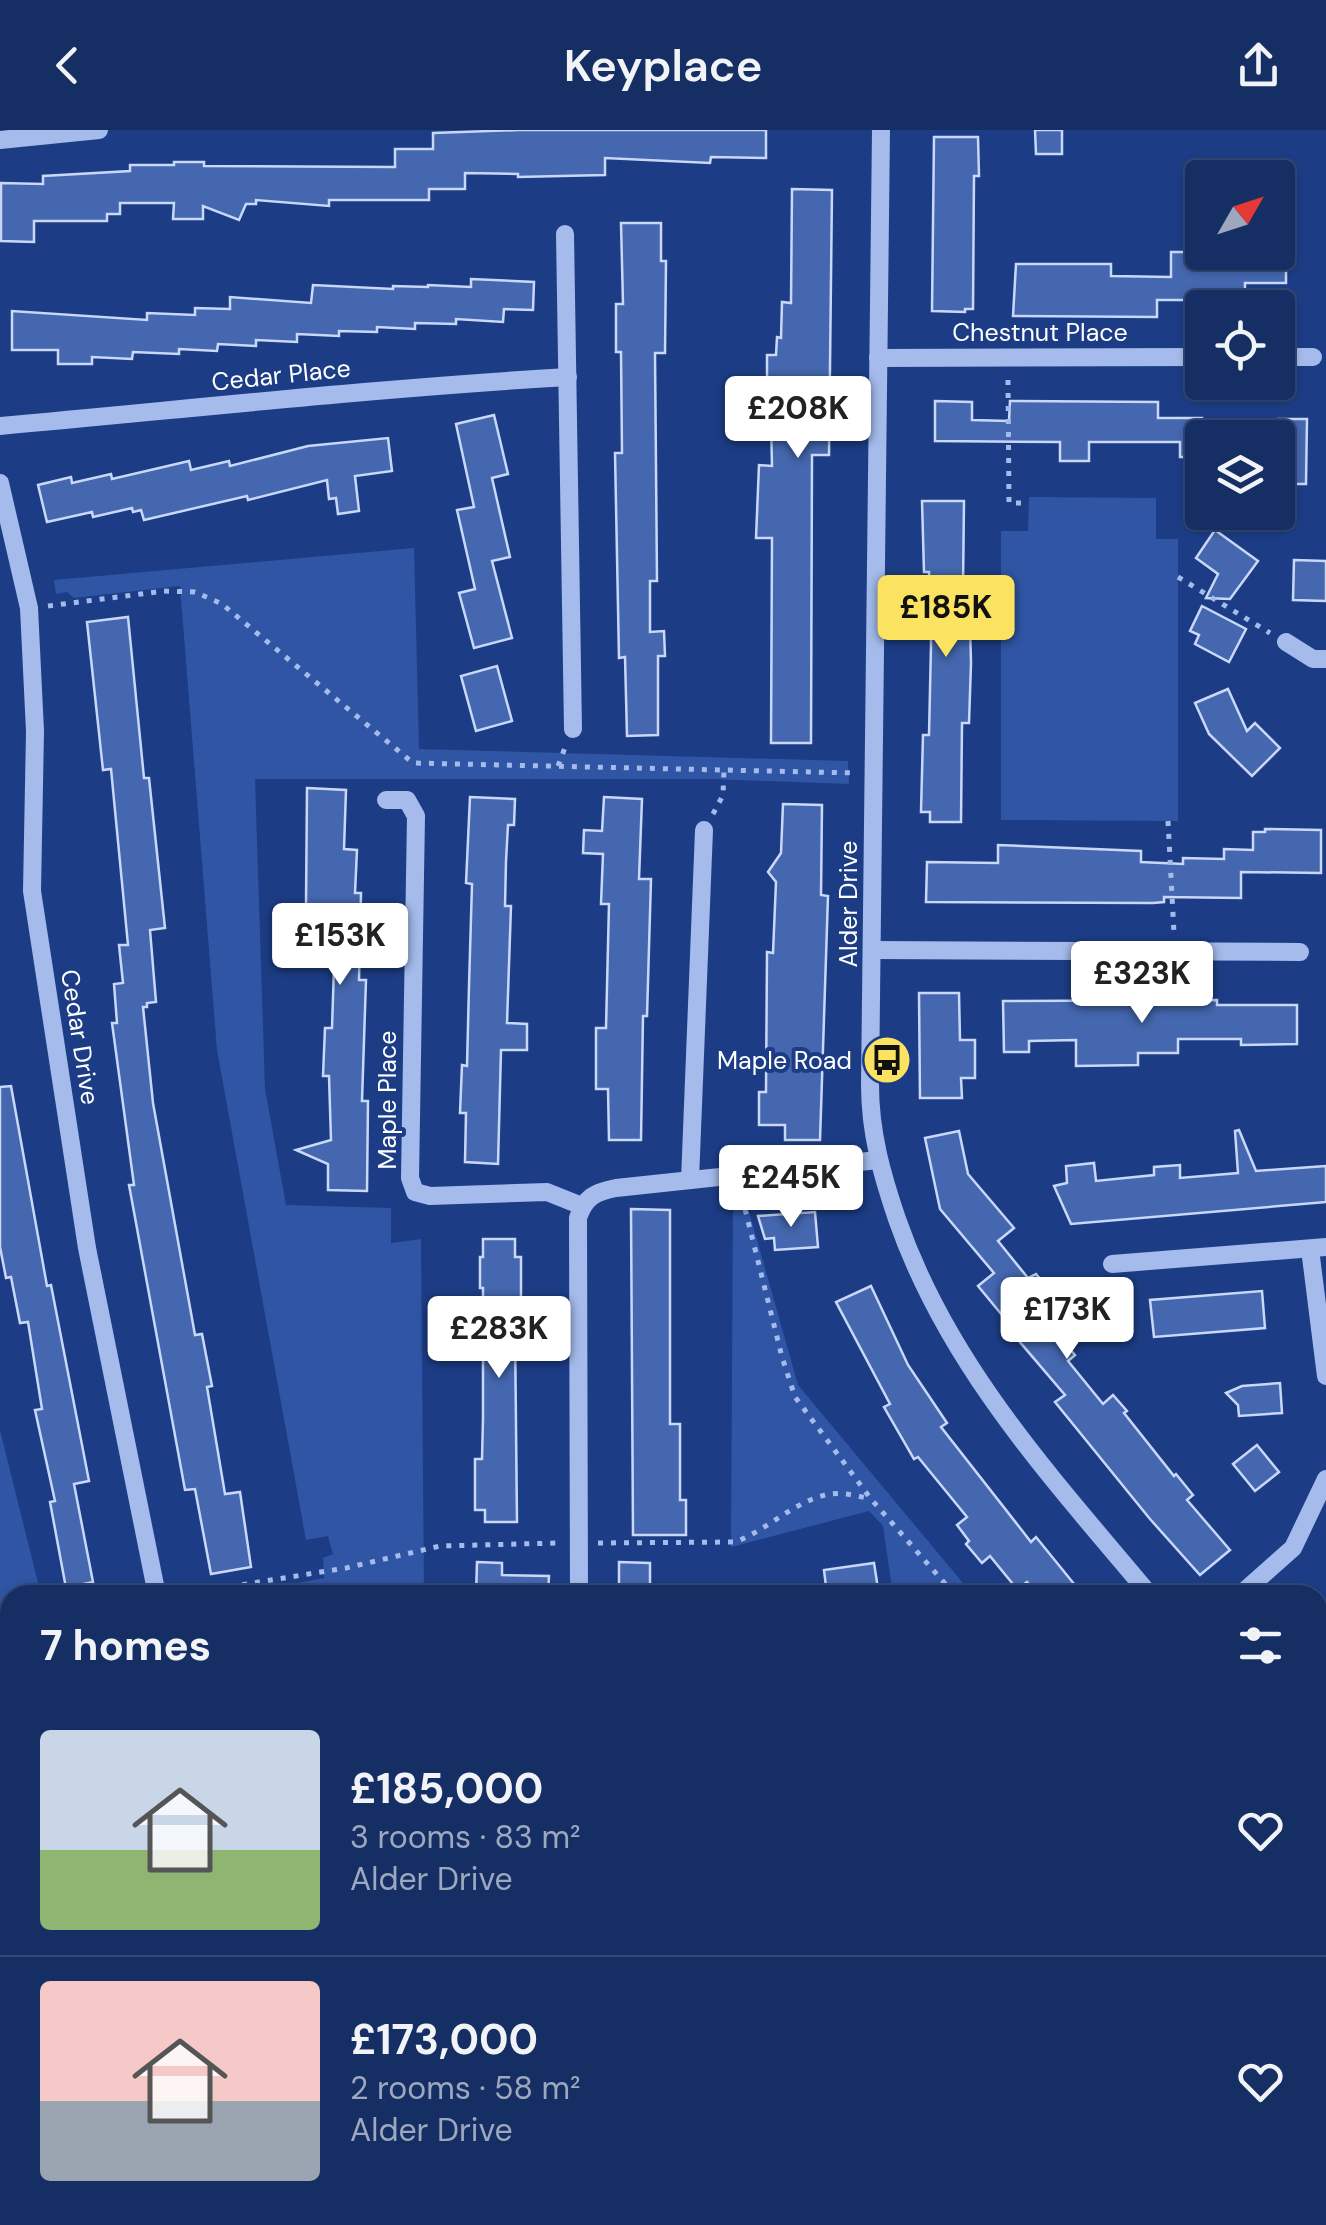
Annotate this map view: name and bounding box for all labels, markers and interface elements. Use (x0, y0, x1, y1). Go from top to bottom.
text: Keyplace (564, 36, 762, 95)
icon: back (40, 38, 95, 93)
icon: share (1231, 38, 1286, 93)
north arrow (1185, 160, 1295, 270)
map controls (1185, 160, 1295, 530)
button: locate (1185, 290, 1295, 400)
street label: Chestnut Place (952, 316, 1128, 349)
street label: Cedar Place (210, 351, 352, 399)
pin: £208K (728, 376, 868, 461)
text: £208K (747, 387, 849, 429)
button: layers (1185, 420, 1295, 530)
pin: £185K (876, 575, 1016, 660)
text: £185K (900, 586, 992, 628)
street label: Alder Drive (832, 840, 865, 968)
pin: £153K (270, 903, 410, 988)
text: £153K (294, 914, 386, 956)
pin: £323K (1072, 941, 1212, 1026)
text: £323K (1093, 952, 1191, 994)
street label: Cedar Drive (53, 967, 107, 1107)
street label: Maple Place (371, 1031, 404, 1169)
bus stop icon: Maple Road (861, 1034, 913, 1086)
place label: Maple Road (717, 1044, 852, 1077)
pin: £245K (721, 1145, 861, 1230)
text: £245K (741, 1156, 841, 1198)
pin: £173K (997, 1277, 1137, 1362)
text: £173K (1023, 1288, 1111, 1330)
pin: £283K (429, 1296, 569, 1381)
text: £283K (450, 1307, 548, 1349)
text: 7 homes (40, 1618, 211, 1673)
icon: filters (1233, 1618, 1288, 1673)
text: £185,000 (350, 1761, 543, 1816)
icon: home (120, 1770, 240, 1890)
icon: heart (1233, 1803, 1288, 1858)
text: 3 rooms · 83 m² (350, 1816, 581, 1858)
text: Alder Drive (350, 1858, 513, 1900)
text: £173,000 (350, 2012, 538, 2067)
icon: home (120, 2021, 240, 2141)
icon: heart (1233, 2054, 1288, 2109)
text: 2 rooms · 58 m² (350, 2067, 581, 2109)
text: Alder Drive (350, 2109, 513, 2151)

